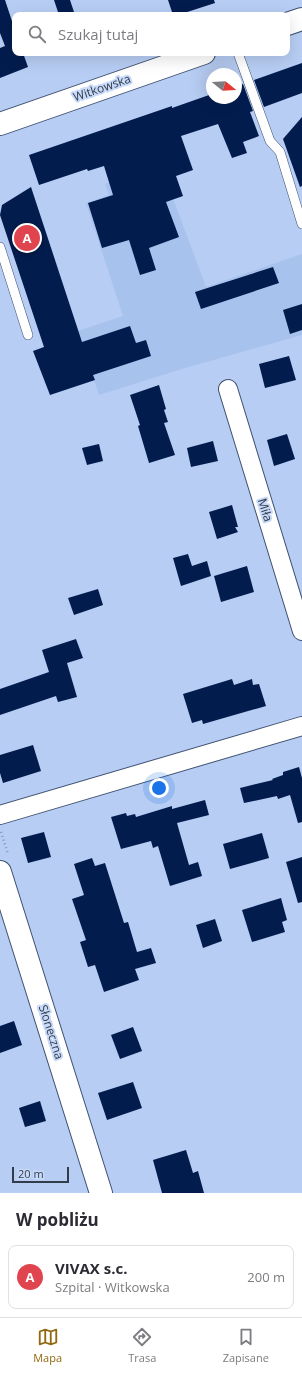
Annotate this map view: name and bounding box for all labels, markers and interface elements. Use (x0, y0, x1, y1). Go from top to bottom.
search box (12, 12, 290, 56)
icon: search (26, 23, 48, 45)
text: Szukaj tutaj (58, 24, 138, 44)
north arrow (206, 68, 242, 104)
street label: Witkowska (71, 70, 133, 105)
pin: A (14, 223, 40, 253)
street label: Miła (254, 496, 277, 524)
your location (149, 778, 169, 798)
street label: Słoneczna (35, 1002, 68, 1061)
scale bar (12, 1165, 69, 1184)
text: 20 m (18, 1166, 44, 1181)
text: W pobliżu (16, 1208, 99, 1231)
text: VIVAX s.c. (55, 1258, 127, 1278)
text: A (26, 1268, 34, 1286)
text: 200 m (247, 1268, 285, 1286)
text: Szpital · Witkowska (55, 1278, 170, 1296)
tab: Mapa (33, 1326, 62, 1365)
tab: Trasa (128, 1326, 156, 1365)
tab: Zapisane (223, 1326, 269, 1365)

